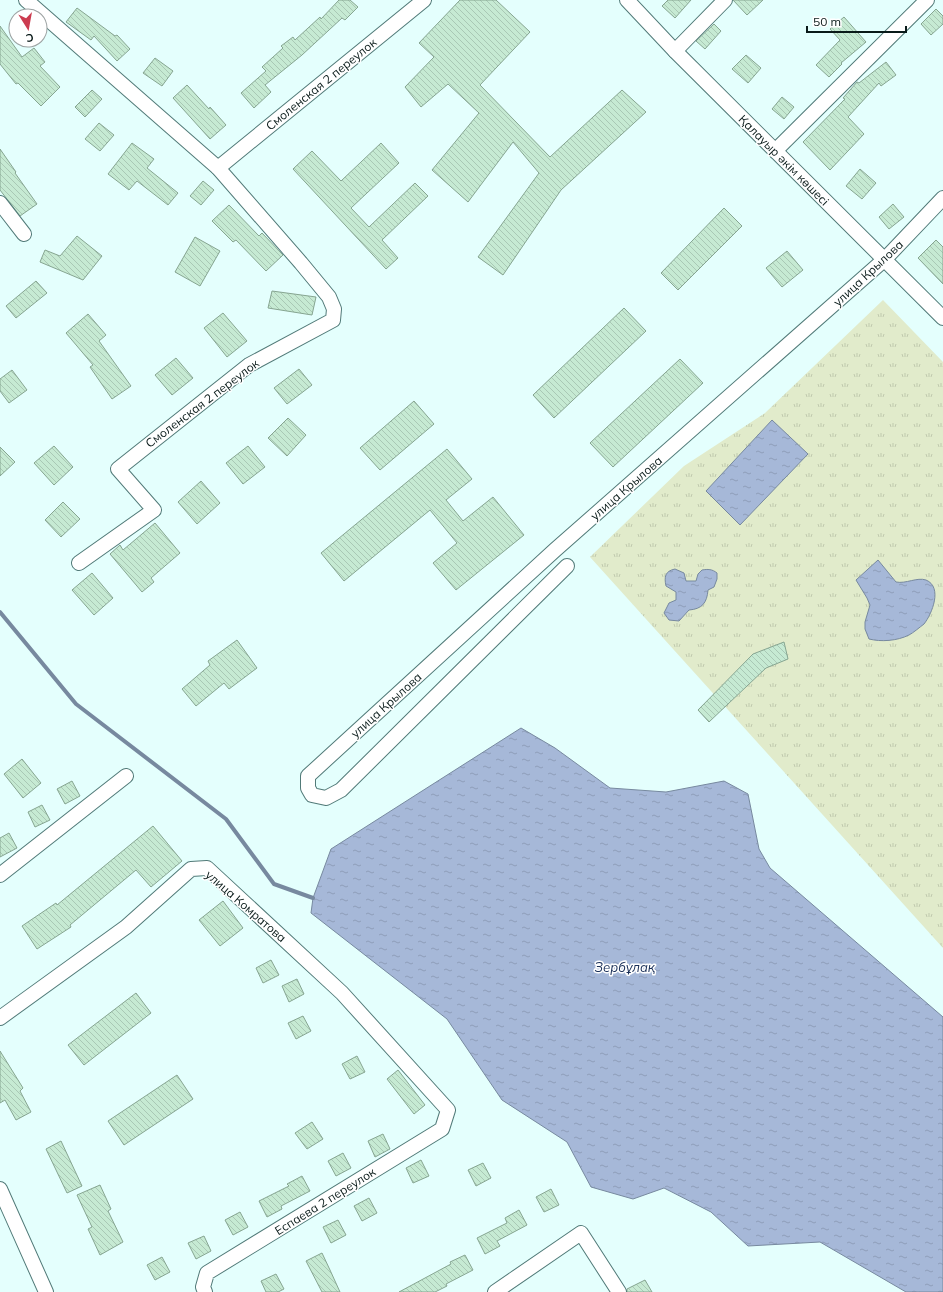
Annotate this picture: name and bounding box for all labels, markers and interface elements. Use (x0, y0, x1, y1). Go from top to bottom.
north arrow (8, 8, 48, 48)
scale bar (807, 8, 906, 34)
text: 50 m (813, 14, 841, 29)
text: С (24, 30, 35, 45)
street label: Смоленская 2 переулок (263, 34, 380, 133)
street label: Қалауыр әкім көшесі (736, 112, 832, 208)
street label: улица Крылова (830, 237, 906, 309)
street label: Смоленская 2 переулок (142, 355, 262, 451)
street label: улица Крылова (587, 453, 665, 523)
street label: улица Крылова (347, 669, 425, 741)
street label: улица Комратова (203, 867, 289, 945)
water label: Зербұлақ (595, 959, 656, 975)
street label: Еспаева 2 переулок (272, 1164, 379, 1238)

